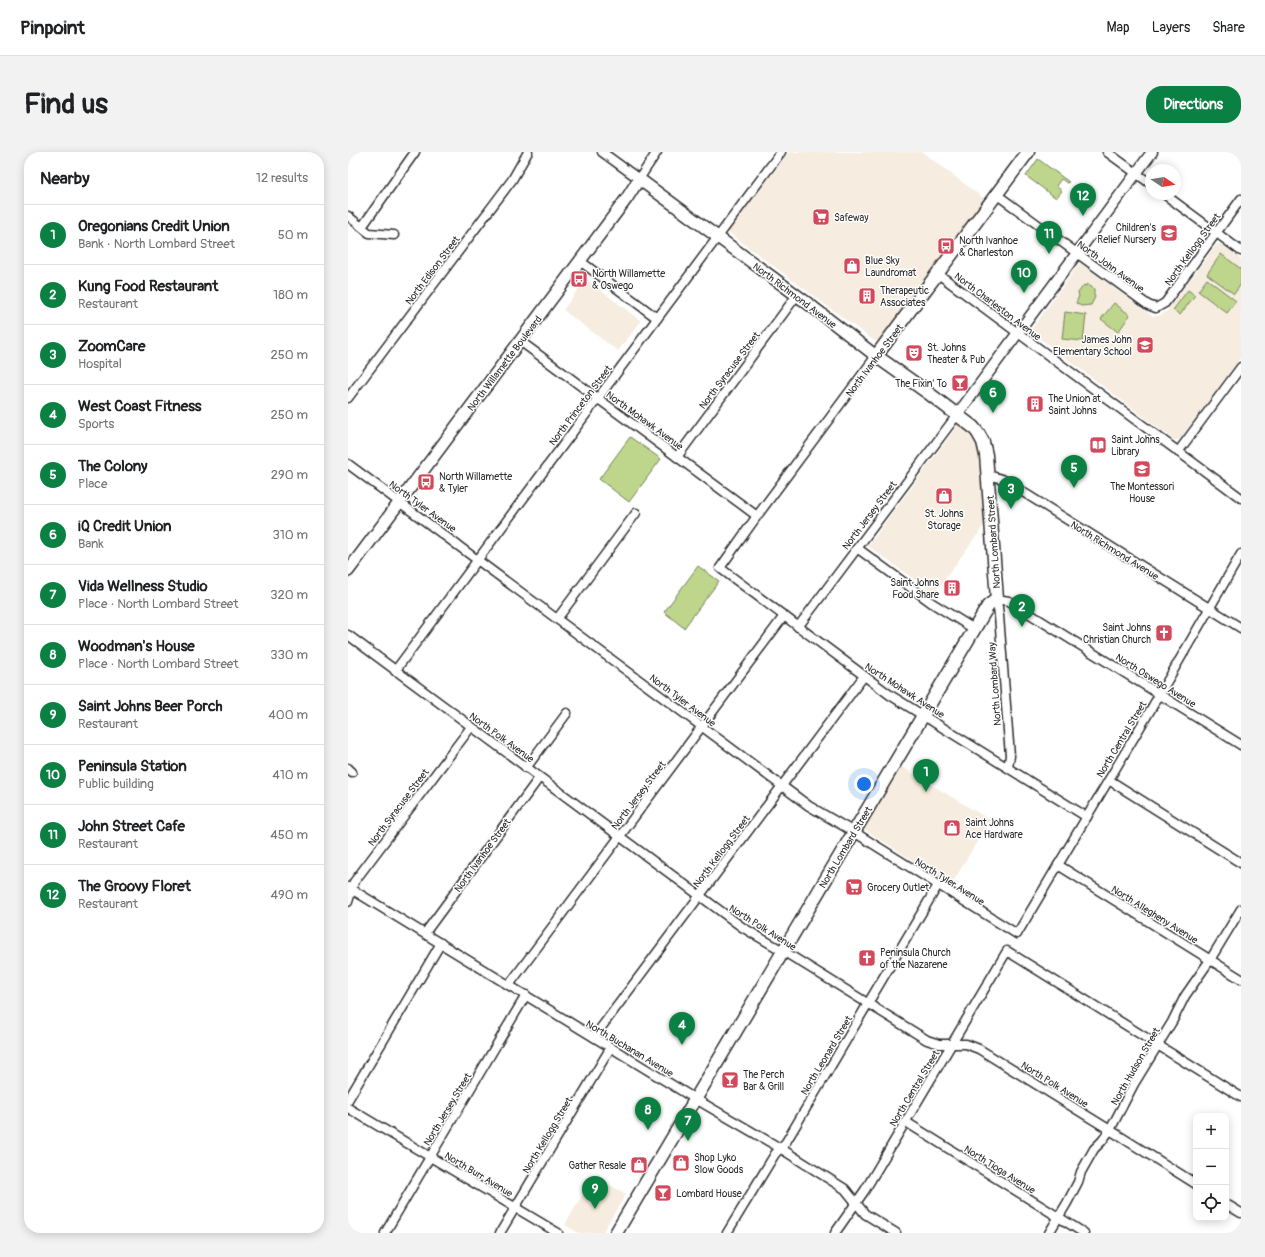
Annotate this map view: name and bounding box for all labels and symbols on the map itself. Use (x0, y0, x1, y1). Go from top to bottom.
north arrow (1145, 164, 1181, 200)
pin: 12 (1070, 183, 1096, 216)
supermarket icon: Safeway (811, 207, 831, 227)
street label: North Kellogg Street (1162, 210, 1224, 288)
place label: Safeway (834, 212, 869, 224)
pin: 11 (1036, 221, 1062, 254)
place label: Children's Relief Nursery (1097, 222, 1157, 246)
school or university icon: Children's Relief Nursery (1159, 223, 1179, 243)
street label: North Edison Street (403, 233, 463, 307)
place label: North Ivanhoe & Charleston (959, 235, 1018, 259)
bus stop icon: North Ivanhoe & Charleston (936, 236, 956, 256)
street label: North John Avenue (1075, 238, 1146, 295)
place label: Blue Sky Laundromat (865, 255, 917, 279)
shop icon: Blue Sky Laundromat (842, 256, 862, 276)
street label: North Richmond Avenue (750, 260, 839, 331)
pin: 10 (1011, 260, 1037, 293)
place label: North Willamette & Oswego (592, 268, 665, 292)
bus stop icon: North Willamette & Oswego (569, 269, 589, 289)
street label: North Charleston Avenue (952, 270, 1043, 343)
place label: Therapeutic Associates (880, 285, 929, 309)
building icon: Therapeutic Associates (857, 286, 877, 306)
street label: North Willamette Boulevard (465, 314, 545, 414)
street label: North Ivanhoe Street (843, 321, 907, 399)
street label: North Syracuse Street (697, 329, 763, 412)
place label: James John Elementary School (1053, 334, 1132, 358)
school or university icon: James John Elementary School (1135, 335, 1155, 355)
place label: St. Johns Theater & Pub (927, 342, 985, 366)
theatre icon: St. Johns Theater & Pub (904, 343, 924, 363)
street label: North Princeton Street (547, 362, 615, 448)
bar icon: The Fixin' To (950, 373, 970, 393)
place label: The Fixin' To (895, 378, 948, 390)
pin: 6 (980, 380, 1006, 413)
street label: North Mohawk Avenue (604, 389, 685, 453)
place label: The Union at Saint Johns (1048, 393, 1102, 417)
building icon: The Union at Saint Johns (1025, 394, 1045, 414)
place label: Saint Johns Library (1111, 434, 1160, 458)
library icon: Saint Johns Library (1088, 435, 1108, 455)
pin: 5 (1061, 455, 1087, 488)
school or university icon: The Montessori House (1132, 459, 1152, 479)
place label: North Willamette & Tyler (439, 471, 512, 495)
bus stop icon: North Willamette & Tyler (416, 472, 436, 492)
pin: 3 (998, 476, 1024, 509)
street label: North Tyler Avenue (387, 478, 458, 535)
street label: North Jersey Street (840, 478, 900, 552)
place label: The Montessori House (1110, 481, 1174, 505)
shop icon: St. Johns Storage (934, 486, 954, 506)
street label: North Lombard Street (985, 494, 1003, 589)
place label: St. Johns Storage (925, 508, 964, 532)
street label: North Richmond Avenue (1068, 519, 1161, 583)
place label: Saint Johns Food Share (890, 577, 940, 601)
building icon: Saint Johns Food Share (942, 578, 962, 598)
pin: 2 (1009, 594, 1035, 627)
place label: Saint Johns Christian Church (1083, 622, 1152, 646)
church icon: Saint Johns Christian Church (1154, 623, 1174, 643)
street label: North Lombard Way (986, 641, 1004, 726)
street label: North Oswego Avenue (1113, 651, 1198, 710)
street label: North Mohawk Avenue (862, 661, 946, 721)
street label: North Tyler Avenue (647, 672, 718, 730)
street label: North Central Street (1094, 698, 1150, 780)
street label: North Polk Avenue (467, 710, 536, 765)
street label: North Jersey Street (609, 758, 669, 832)
pin: 1 (913, 759, 939, 792)
street label: North Syracuse Street (366, 766, 432, 849)
your location (854, 774, 874, 794)
street label: North Lombard Street (817, 804, 876, 891)
street label: North Kellogg Street (691, 812, 753, 890)
street label: North Ivanhoe Street (452, 816, 514, 895)
place label: Saint Johns Ace Hardware (965, 817, 1023, 841)
shop icon: Saint Johns Ace Hardware (942, 818, 962, 838)
street label: North Tyler Avenue (912, 856, 987, 908)
supermarket icon: Grocery Outlet (844, 877, 864, 897)
place label: Grocery Outlet (867, 882, 930, 894)
street label: North Allegheny Avenue (1109, 883, 1200, 946)
street label: North Polk Avenue (727, 902, 798, 953)
place label: Peninsula Church of the Nazarene (880, 947, 951, 971)
church icon: Peninsula Church of the Nazarene (857, 948, 877, 968)
pin: 4 (669, 1012, 695, 1045)
street label: North Leonard Street (798, 1013, 856, 1097)
street label: North Buchanan Avenue (584, 1018, 675, 1080)
street label: North Hudson Street (1109, 1025, 1163, 1107)
street label: North Central Street (887, 1047, 943, 1129)
street label: North Polk Avenue (1019, 1059, 1090, 1110)
place label: The Perch Bar & Grill (743, 1069, 784, 1093)
street label: North Jersey Street (421, 1070, 475, 1148)
bar icon: The Perch Bar & Grill (720, 1070, 740, 1090)
street label: North Kellogg Street (520, 1094, 576, 1176)
pin: 8 (635, 1097, 661, 1130)
pin: 7 (675, 1108, 701, 1141)
street label: North Tioga Avenue (962, 1143, 1037, 1197)
street label: North Burr Avenue (442, 1150, 515, 1200)
place label: Shop Lyko Slow Goods (694, 1152, 744, 1176)
shop icon: Shop Lyko Slow Goods (671, 1153, 691, 1173)
shop icon: Gather Resale (629, 1155, 649, 1175)
place label: Gather Resale (568, 1160, 626, 1172)
pin: 9 (582, 1176, 608, 1209)
bar icon: Lombard House (653, 1183, 673, 1203)
place label: Lombard House (676, 1188, 742, 1200)

